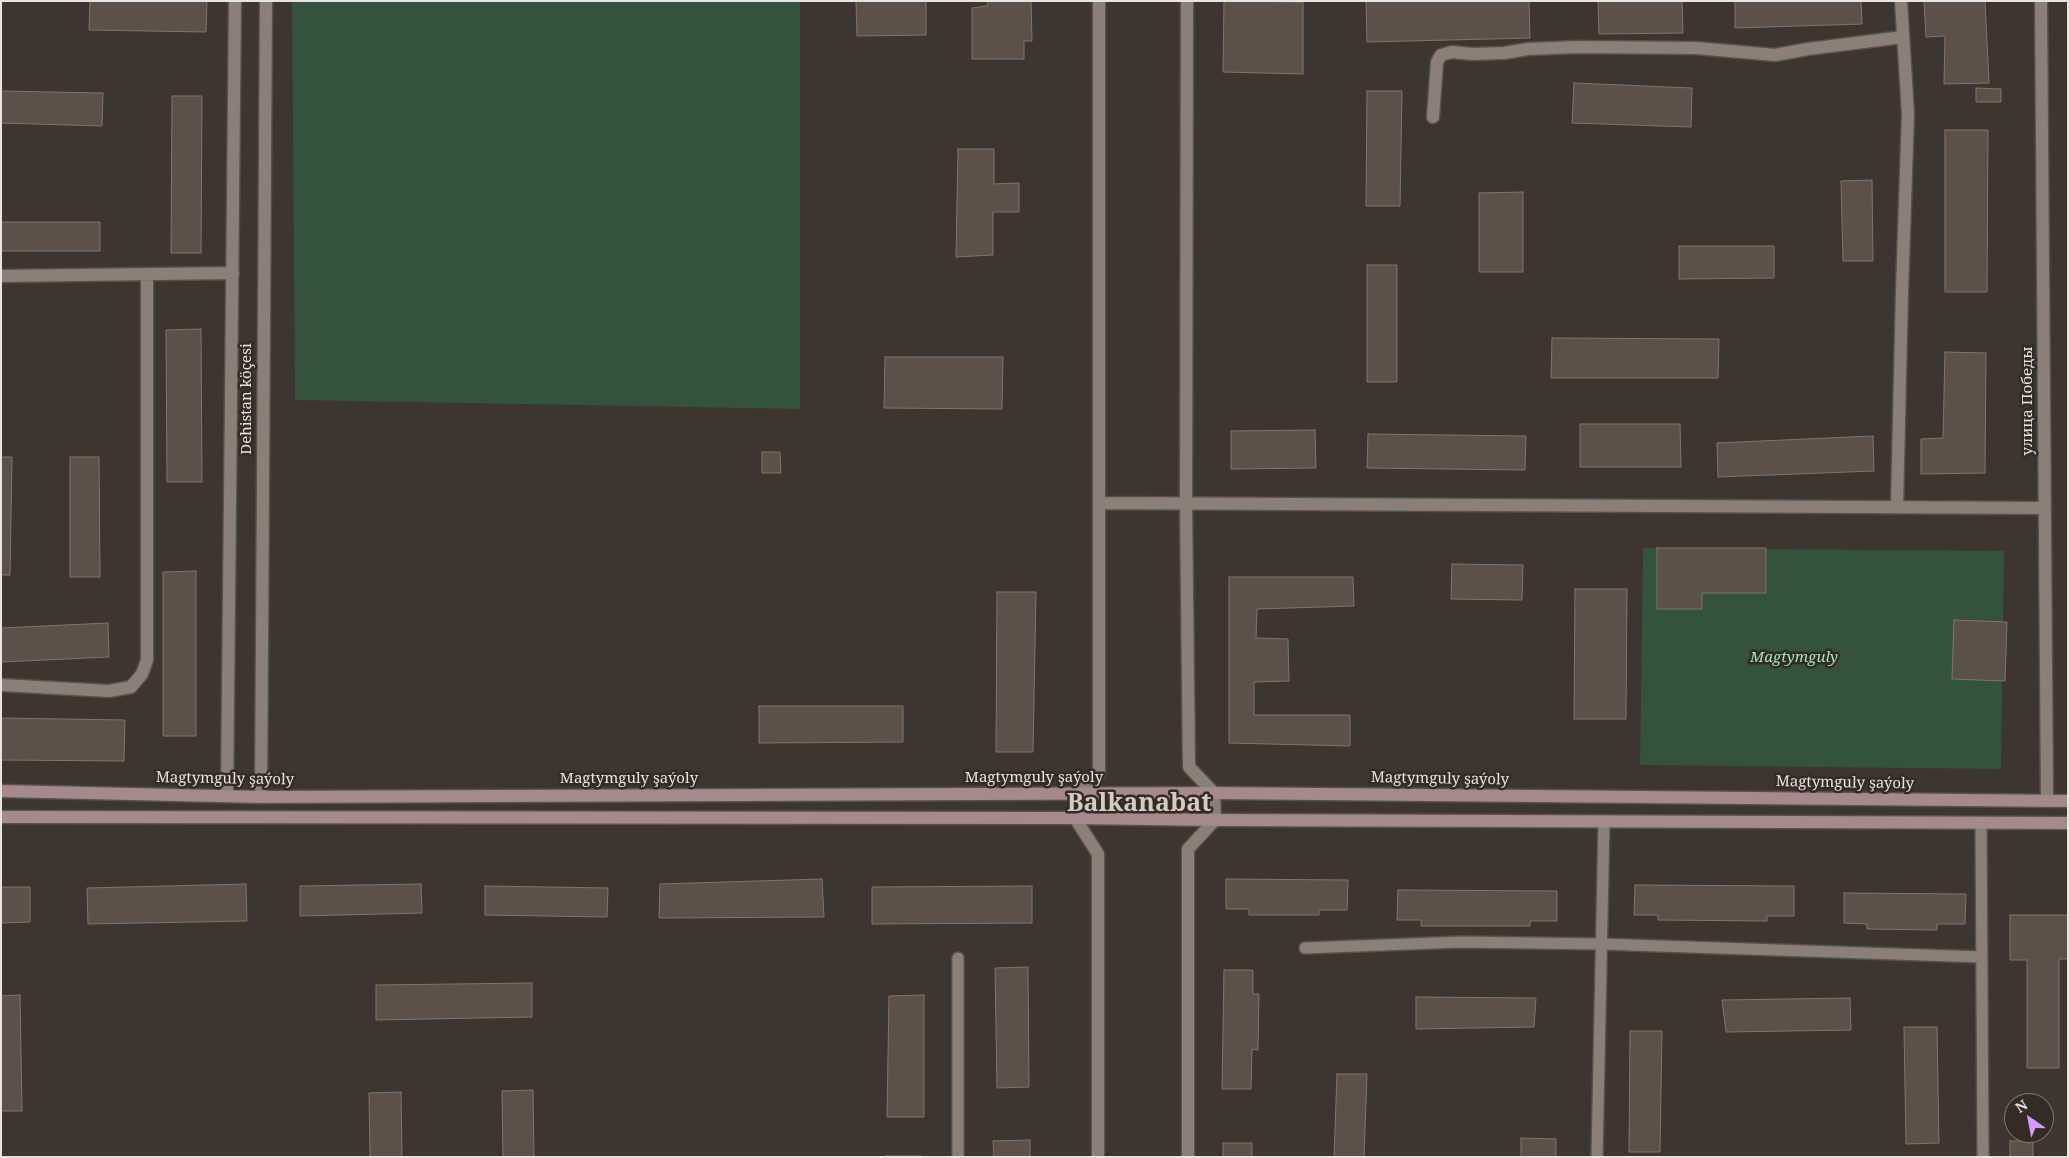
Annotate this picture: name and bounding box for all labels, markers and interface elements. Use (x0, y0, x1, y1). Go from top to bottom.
street label: Dehistan köçesi (238, 343, 256, 455)
street label: улица Победы (2019, 346, 2037, 456)
park label: Magtymguly (1750, 649, 1838, 667)
street label: Magtymguly şaýoly (156, 769, 294, 789)
street label: Magtymguly şaýoly (965, 769, 1103, 787)
street label: Magtymguly şaýoly (1371, 769, 1509, 789)
street label: Magtymguly şaýoly (560, 770, 698, 788)
street label: Magtymguly şaýoly (1776, 773, 1914, 793)
district label: Balkanabat (1067, 789, 1211, 819)
north arrow (2004, 1093, 2054, 1143)
text: N (2011, 1095, 2031, 1117)

